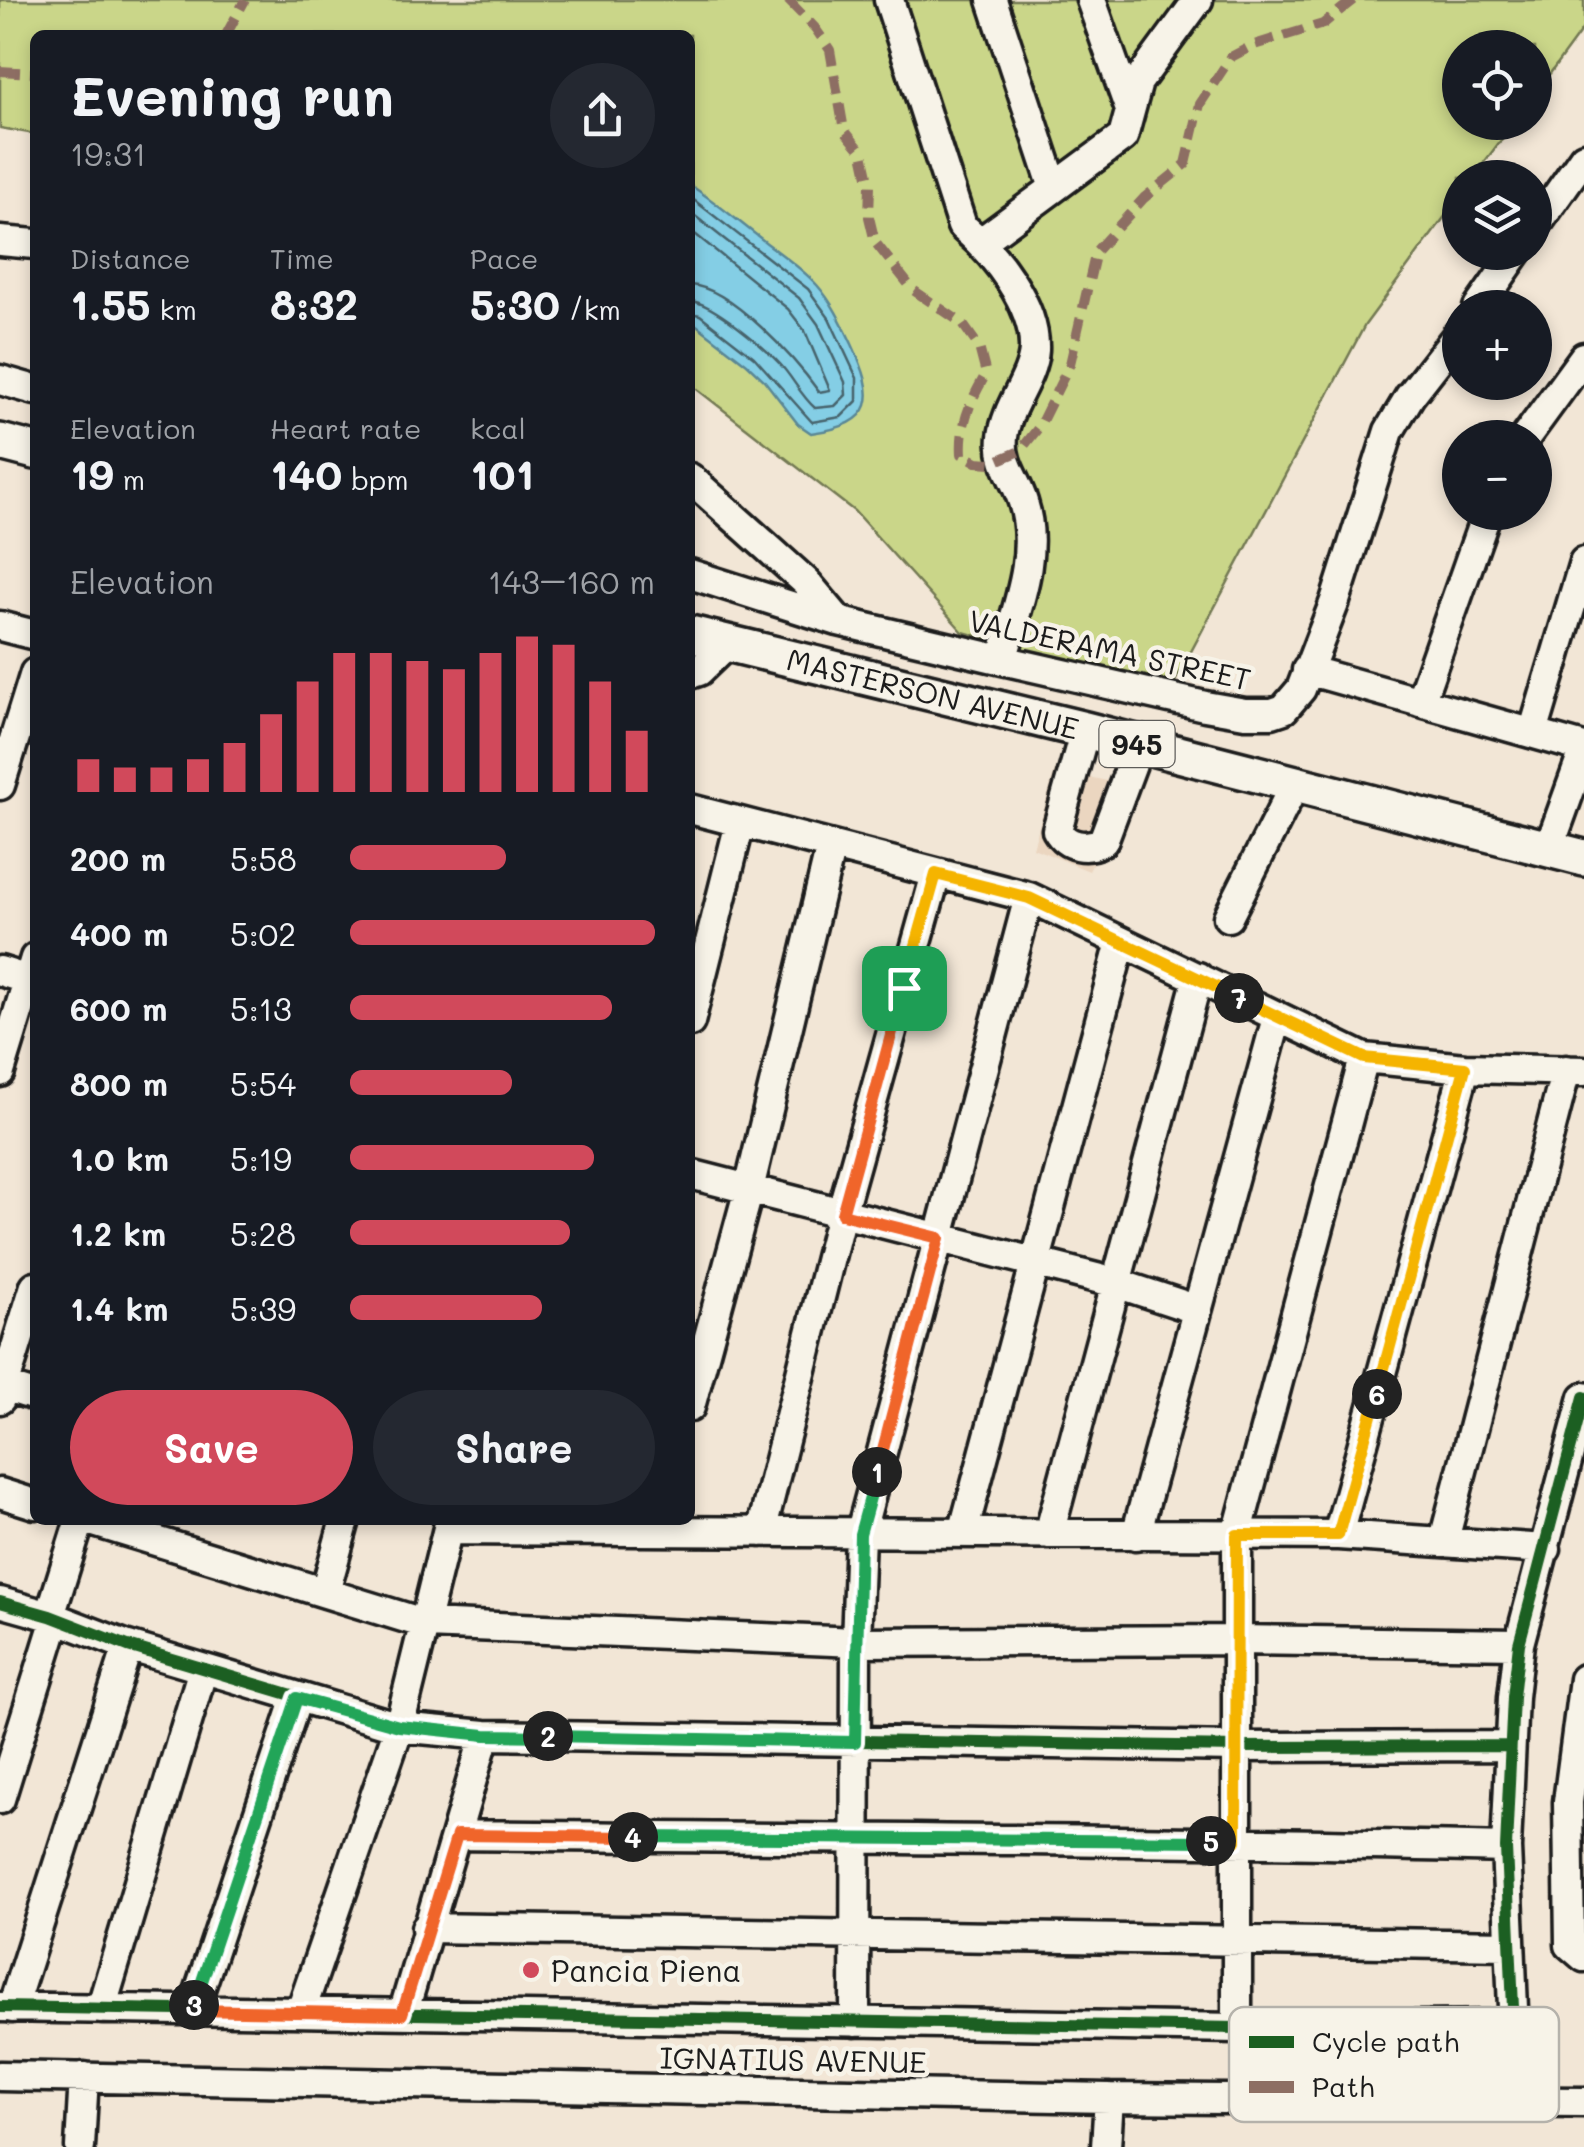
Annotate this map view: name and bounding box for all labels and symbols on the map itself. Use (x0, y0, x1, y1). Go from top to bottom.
street label: VALDERAMA STREET (965, 600, 1255, 698)
street label: MASTERSON AVENUE (783, 638, 1083, 748)
road number: 945 (1100, 721, 1174, 767)
pin (862, 946, 947, 1031)
pin: 7 (1214, 973, 1264, 1023)
pin: 6 (1352, 1369, 1402, 1419)
pin: 1 (852, 1447, 902, 1497)
pin: 2 (523, 1711, 573, 1761)
pin: 4 (608, 1812, 658, 1862)
pin: 5 (1186, 1816, 1236, 1866)
place label: Pancia Piena (551, 1950, 741, 1990)
marker: Pancia Piena (520, 1959, 542, 1981)
pin: 3 (169, 1980, 219, 2030)
legend (1229, 2007, 1559, 2122)
text: Cycle path (1312, 2023, 1459, 2059)
street label: IGNATIUS AVENUE (659, 2037, 927, 2081)
text: Path (1312, 2068, 1375, 2104)

